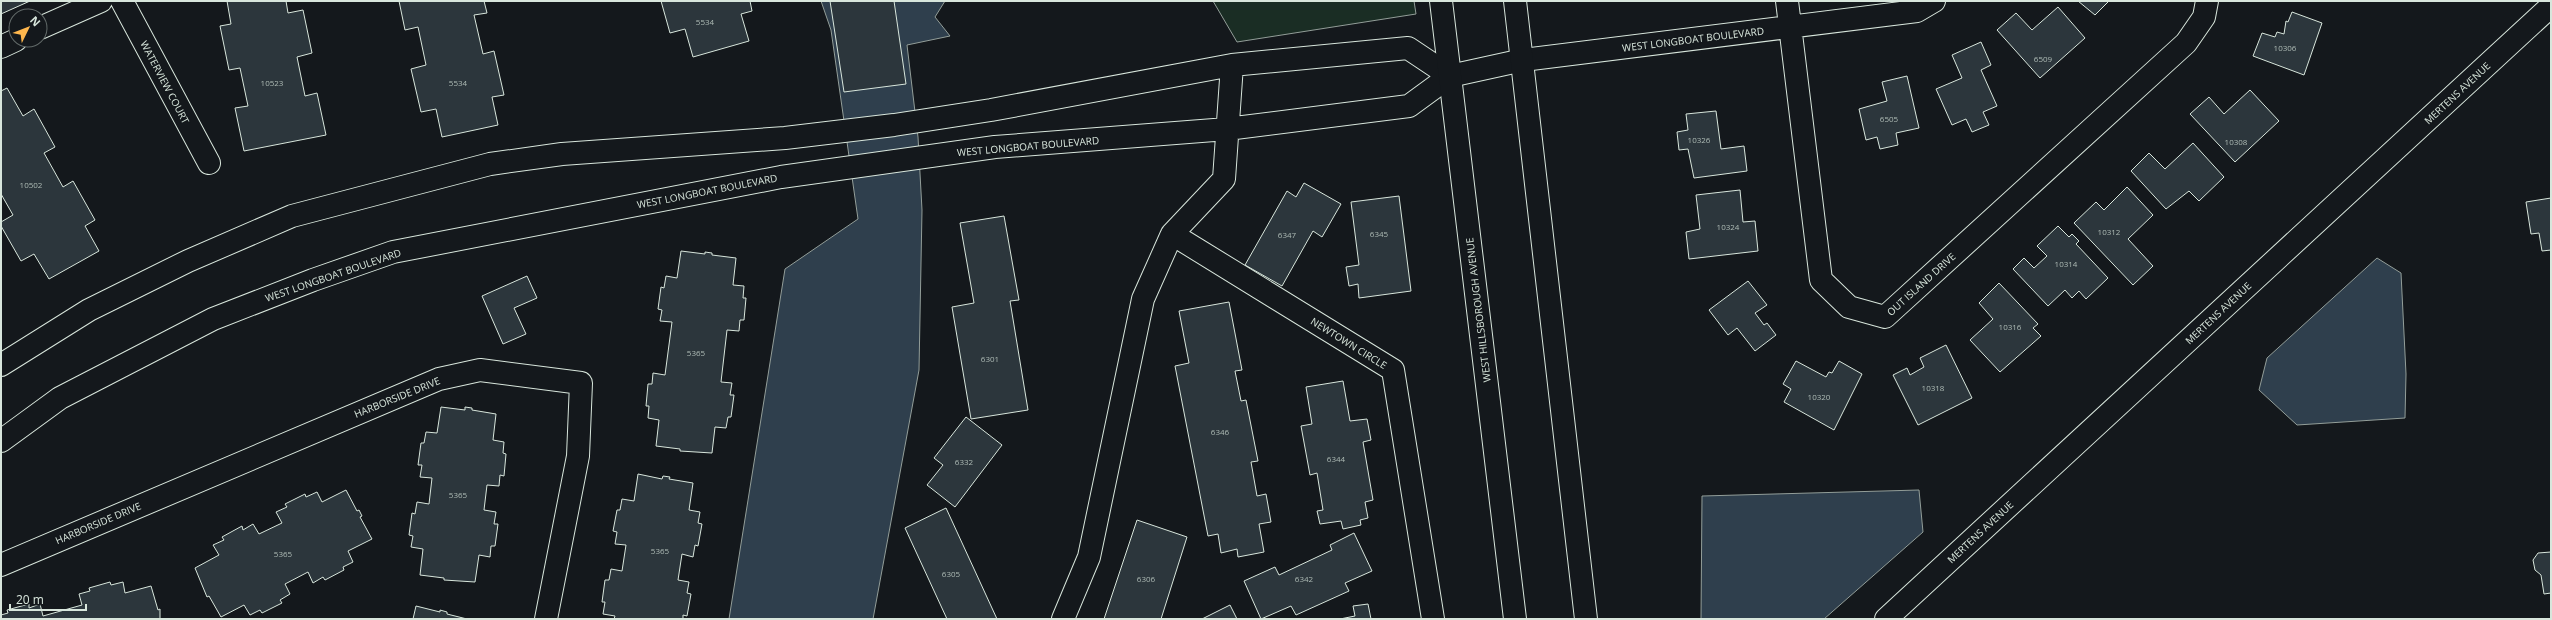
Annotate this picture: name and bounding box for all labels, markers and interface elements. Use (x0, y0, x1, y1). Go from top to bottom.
north arrow (8, 8, 48, 48)
text: N (27, 12, 44, 29)
house number: 5534 (696, 16, 715, 27)
street label: WEST LONGBOAT BOULEVARD (1621, 23, 1765, 55)
street label: WATERVIEW COURT (137, 38, 193, 126)
house number: 10306 (2274, 42, 2297, 53)
house number: 6509 (2034, 53, 2053, 64)
street label: MERTENS AVENUE (2421, 59, 2493, 127)
house number: 10523 (261, 77, 284, 88)
house number: 5534 (449, 77, 468, 88)
house number: 6505 (1880, 113, 1899, 124)
street label: WEST LONGBOAT BOULEVARD (956, 133, 1100, 159)
house number: 10326 (1688, 134, 1711, 145)
house number: 10308 (2225, 136, 2248, 147)
street label: WEST LONGBOAT BOULEVARD (636, 170, 778, 212)
house number: 10502 (20, 179, 43, 190)
house number: 10324 (1717, 221, 1740, 232)
house number: 10312 (2098, 226, 2121, 237)
house number: 6345 (1370, 228, 1389, 239)
house number: 6347 (1278, 229, 1297, 240)
street label: WEST HILLSBOROUGH AVENUE (1462, 237, 1494, 383)
street label: WEST LONGBOAT BOULEVARD (263, 245, 403, 305)
street label: OUT ISLAND DRIVE (1884, 249, 1958, 319)
house number: 10314 (2055, 258, 2078, 269)
street label: MERTENS AVENUE (2182, 279, 2254, 347)
street label: NEWTOWN CIRCLE (1308, 314, 1390, 372)
house number: 10316 (1999, 321, 2022, 332)
house number: 5365 (687, 347, 706, 358)
house number: 6301 (981, 353, 999, 364)
street label: HARBORSIDE DRIVE (352, 373, 442, 421)
house number: 10318 (1922, 382, 1945, 393)
house number: 10320 (1808, 391, 1831, 402)
house number: 6346 (1211, 426, 1230, 437)
house number: 6344 (1327, 453, 1346, 464)
house number: 6332 (955, 456, 974, 467)
house number: 5365 (449, 489, 468, 500)
street label: MERTENS AVENUE (1944, 498, 2016, 566)
street label: HARBORSIDE DRIVE (53, 499, 143, 547)
house number: 5365 (651, 545, 670, 556)
house number: 5365 (274, 548, 293, 559)
house number: 6305 (942, 568, 961, 579)
house number: 6306 (1137, 573, 1156, 584)
house number: 6342 (1295, 573, 1314, 584)
scale bar (10, 586, 86, 612)
text: 20 m (16, 591, 44, 608)

